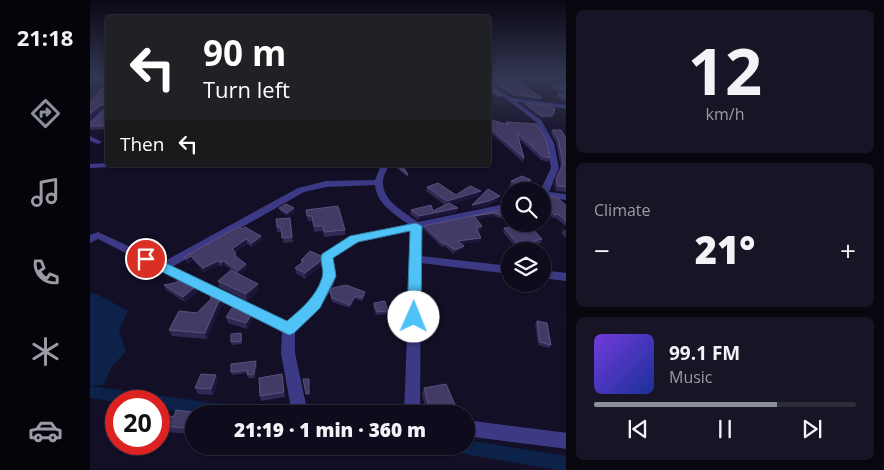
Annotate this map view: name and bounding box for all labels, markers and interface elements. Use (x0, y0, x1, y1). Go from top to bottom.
text: 21:18 (17, 22, 73, 52)
text: 12 (688, 26, 762, 114)
text: 90 m (203, 29, 286, 76)
icon: left (120, 35, 185, 100)
text: Turn left (203, 74, 290, 104)
icon: directions (28, 96, 63, 131)
text: km/h (706, 103, 744, 125)
icon: left (174, 130, 202, 158)
text: Then (120, 131, 164, 157)
icon: music (28, 175, 63, 210)
map controls (501, 182, 551, 292)
button: search (501, 182, 551, 232)
text: Climate (594, 199, 651, 221)
text: 21° (695, 223, 755, 275)
text: − (594, 231, 610, 269)
text: + (840, 231, 856, 269)
pin (125, 238, 167, 280)
button: layers (501, 242, 551, 292)
icon: arrive (132, 245, 160, 273)
icon: phone (28, 255, 63, 290)
position arrow (387, 290, 439, 342)
icon: climate (28, 334, 63, 369)
text: 99.1 FM (669, 340, 740, 366)
text: Music (669, 366, 713, 388)
speed limit sign: 20 (105, 390, 170, 455)
icon: car (28, 413, 63, 448)
icon: previous (624, 415, 652, 443)
icon: pause (711, 415, 739, 443)
icon: next (798, 415, 826, 443)
text: 21:19 · 1 min · 360 m (234, 417, 426, 443)

